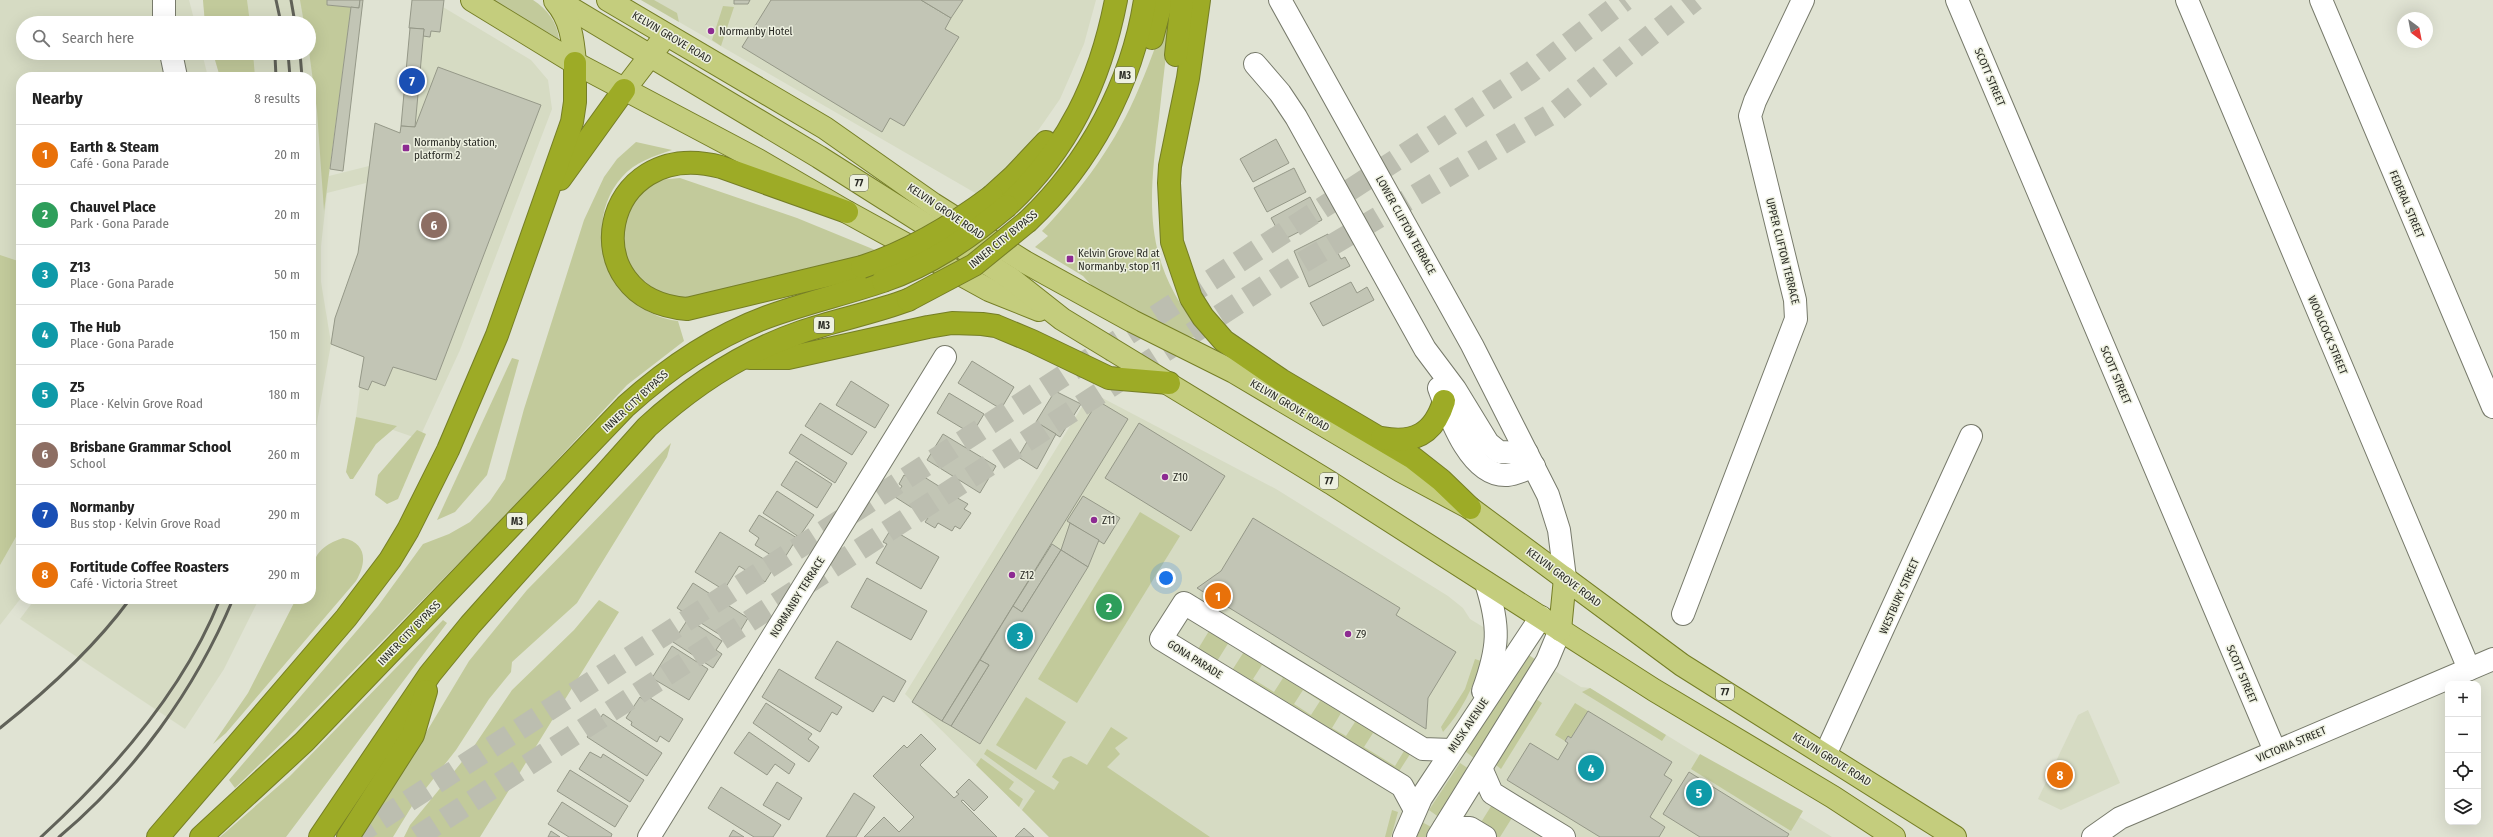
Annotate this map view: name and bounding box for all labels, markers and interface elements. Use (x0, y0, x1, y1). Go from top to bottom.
street label: KELVIN GROVE ROAD (630, 9, 714, 66)
north arrow (2397, 12, 2433, 48)
search box (16, 16, 316, 60)
place label: Normanby Hotel (719, 25, 793, 38)
marker: Normanby Hotel (706, 26, 716, 36)
icon: search (30, 27, 52, 49)
text: Search here (62, 29, 134, 47)
street label: SCOTT STREET (1971, 46, 2008, 109)
pin: 7 (399, 66, 425, 96)
road number: M3 (1115, 67, 1135, 83)
text: Nearby (32, 88, 83, 109)
text: 8 results (254, 91, 300, 106)
place label: Normanby station, platform 2 (414, 136, 497, 162)
text: Earth & Steam (70, 138, 159, 156)
marker: Normanby station, platform 2 (401, 143, 411, 153)
text: 1 (42, 147, 48, 162)
text: 20 m (274, 147, 300, 162)
text: Café · Gona Parade (70, 156, 169, 171)
street label: FEDERAL STREET (2386, 168, 2427, 241)
street label: LOWER CLIFTON TERRACE (1373, 174, 1438, 277)
road number: 77 (850, 175, 868, 191)
street label: KELVIN GROVE ROAD (905, 181, 987, 242)
street label: UPPER CLIFTON TERRACE (1763, 196, 1802, 306)
text: Chauvel Place (70, 198, 156, 216)
text: 2 (42, 207, 48, 222)
text: 20 m (274, 207, 300, 222)
street label: INNER CITY BYPASS (966, 207, 1041, 271)
pin: 6 (421, 210, 447, 240)
text: Park · Gona Parade (70, 216, 169, 231)
place label: Kelvin Grove Rd at Normanby, stop 11 (1078, 247, 1160, 273)
marker: Kelvin Grove Rd at Normanby, stop 11 (1065, 254, 1075, 264)
text: Z13 (70, 258, 91, 276)
text: 3 (42, 267, 48, 282)
text: 50 m (274, 267, 300, 282)
text: Place · Gona Parade (70, 276, 174, 291)
street label: WOOLCOCK STREET (2305, 294, 2350, 377)
road number: M3 (814, 317, 834, 333)
text: The Hub (70, 318, 121, 336)
text: 4 (42, 327, 48, 342)
text: 150 m (269, 327, 300, 342)
text: Place · Gona Parade (70, 336, 174, 351)
street label: SCOTT STREET (2097, 344, 2134, 407)
street label: INNER CITY BYPASS (600, 367, 671, 435)
street label: KELVIN GROVE ROAD (1248, 377, 1332, 434)
text: Z5 (70, 378, 85, 396)
text: 5 (42, 387, 48, 402)
text: 180 m (269, 387, 300, 402)
text: Place · Kelvin Grove Road (70, 396, 203, 411)
text: Brisbane Grammar School (70, 438, 231, 456)
text: 6 (42, 447, 48, 462)
text: 260 m (268, 447, 300, 462)
text: School (70, 456, 106, 471)
place label: Z10 (1173, 471, 1188, 484)
marker: Z10 (1160, 472, 1170, 482)
road number: 77 (1320, 473, 1338, 489)
text: Normanby (70, 498, 134, 516)
text: 7 (42, 507, 48, 522)
text: 290 m (268, 507, 300, 522)
road number: M3 (507, 513, 527, 529)
place label: Z11 (1102, 514, 1115, 527)
marker: Z11 (1089, 515, 1099, 525)
text: Bus stop · Kelvin Grove Road (70, 516, 221, 531)
street label: KELVIN GROVE ROAD (1524, 545, 1604, 610)
street label: NORMANBY TERRACE (767, 555, 827, 640)
street label: WESTBURY STREET (1877, 555, 1922, 636)
text: Fortitude Coffee Roasters (70, 558, 229, 576)
text: 8 (42, 567, 48, 582)
text: 290 m (268, 567, 300, 582)
your location (1156, 568, 1176, 588)
place label: Z12 (1020, 569, 1034, 582)
marker: Z12 (1007, 570, 1017, 580)
text: Café · Victoria Street (70, 576, 178, 591)
pin: 1 (1205, 581, 1231, 611)
pin: 2 (1096, 592, 1122, 622)
street label: INNER CITY BYPASS (375, 598, 444, 668)
pin: 3 (1007, 621, 1033, 651)
place label: Z9 (1356, 628, 1366, 641)
marker: Z9 (1343, 629, 1353, 639)
street label: GONA PARADE (1165, 637, 1225, 681)
street label: SCOTT STREET (2223, 643, 2260, 706)
map controls (2445, 681, 2481, 825)
button: + (2445, 681, 2481, 717)
road number: 77 (1716, 684, 1734, 700)
street label: MUSK AVENUE (1445, 696, 1491, 755)
button: − (2445, 717, 2481, 753)
street label: VICTORIA STREET (2254, 724, 2329, 765)
street label: KELVIN GROVE ROAD (1790, 730, 1873, 789)
pin: 4 (1578, 753, 1604, 783)
button: locate (2445, 753, 2481, 789)
pin: 8 (2047, 760, 2073, 790)
pin: 5 (1686, 778, 1712, 808)
button: layers (2445, 789, 2481, 825)

